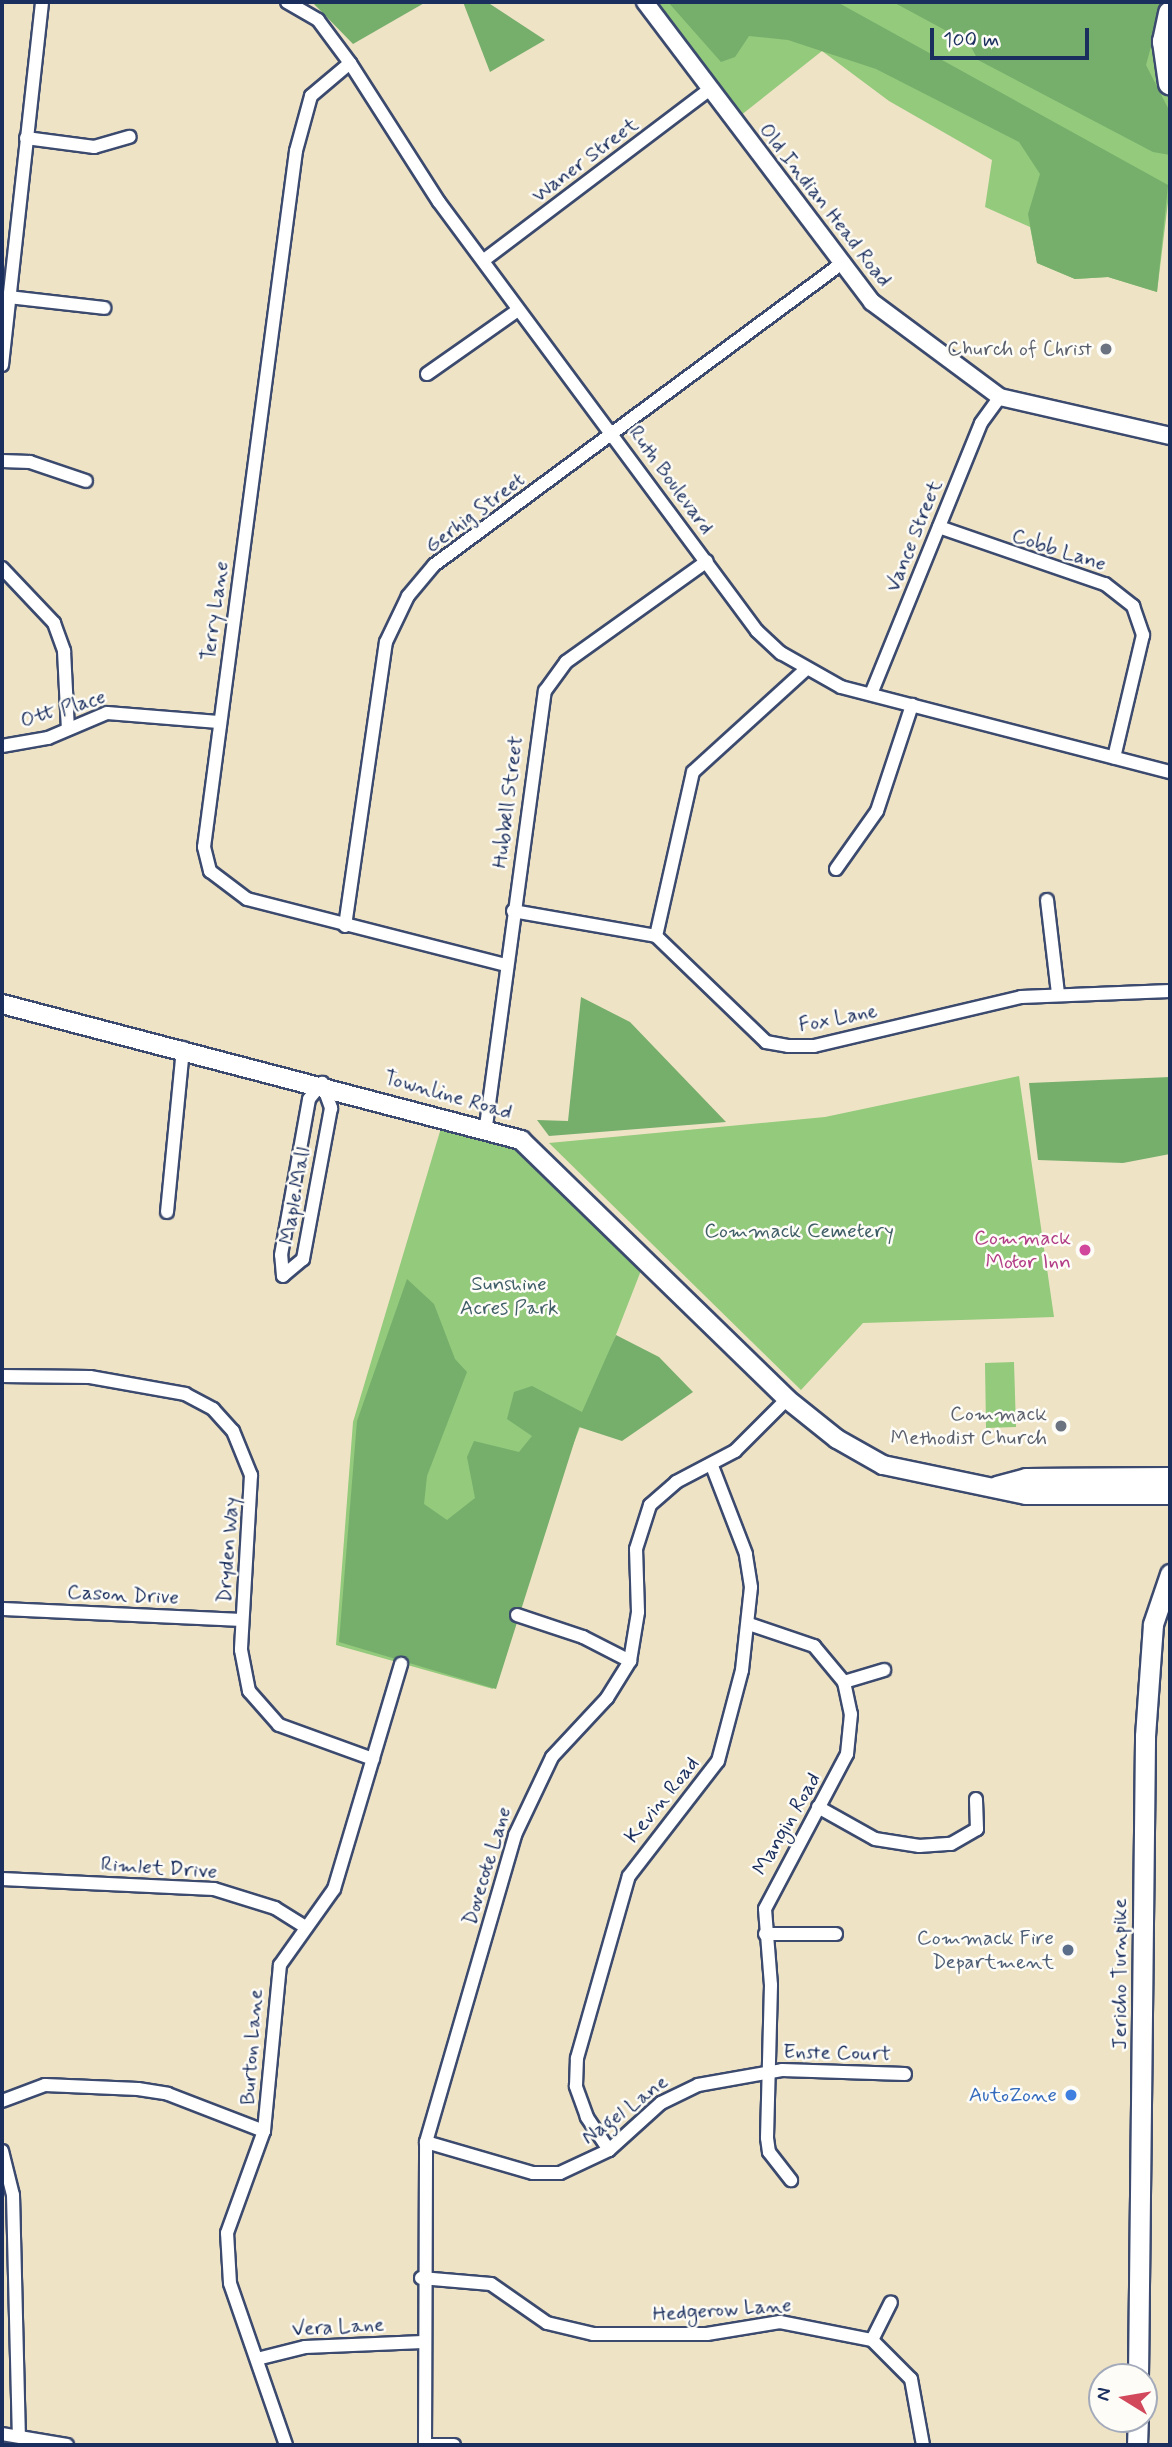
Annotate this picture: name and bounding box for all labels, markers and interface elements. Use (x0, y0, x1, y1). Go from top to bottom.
scale bar (934, 14, 1093, 58)
text: 100 m (943, 26, 999, 54)
street label: Waner Street (527, 112, 643, 208)
street label: Old Indian Head Road (754, 119, 896, 291)
place label: Church of Christ (941, 336, 1092, 362)
marker: Church of Christ (1098, 341, 1114, 357)
street label: Ruth Boulevard (623, 421, 719, 539)
street label: Gerhig Street (419, 466, 531, 560)
street label: Vance Street (880, 476, 948, 596)
street label: Cobb Lane (1009, 523, 1109, 577)
street label: Terry Lane (196, 561, 234, 661)
street label: Ott Place (17, 684, 109, 734)
street label: Hubbell Street (487, 735, 529, 869)
street label: Fox Lane (796, 998, 880, 1038)
street label: Townline Road (382, 1065, 514, 1125)
street label: Maple Mall (274, 1146, 316, 1246)
park label: Commack Cemetery (701, 1218, 897, 1244)
place label: Commack Motor Inn (974, 1225, 1071, 1275)
marker: Commack Motor Inn (1077, 1242, 1093, 1258)
park label: Sunshine Acres Park (461, 1271, 557, 1321)
place label: Commack Methodist Church (890, 1401, 1047, 1451)
marker: Commack Methodist Church (1053, 1418, 1069, 1434)
street label: Dryden Way (212, 1494, 244, 1606)
street label: Cason Drive (66, 1579, 180, 1611)
street label: Kevin Road (619, 1751, 705, 1849)
street label: Mangin Road (747, 1768, 827, 1880)
street label: Dovecote Lane (457, 1803, 517, 1929)
street label: Rimlet Drive (101, 1851, 217, 1885)
street label: Jericho Turnpike (1107, 1899, 1133, 2049)
place label: Commack Fire Department (918, 1925, 1054, 1975)
marker: Commack Fire Department (1060, 1942, 1076, 1958)
street label: Burton Lane (236, 1991, 268, 2103)
street label: Enste Court (785, 2039, 889, 2067)
street label: Nagel Lane (578, 2070, 672, 2150)
place label: AutoZone (969, 2082, 1057, 2108)
marker: AutoZone (1063, 2087, 1079, 2103)
street label: Hedgerow Lane (653, 2293, 791, 2327)
street label: Vera Lane (292, 2312, 384, 2342)
north arrow (1088, 2363, 1158, 2433)
text: N (1090, 2386, 1117, 2403)

